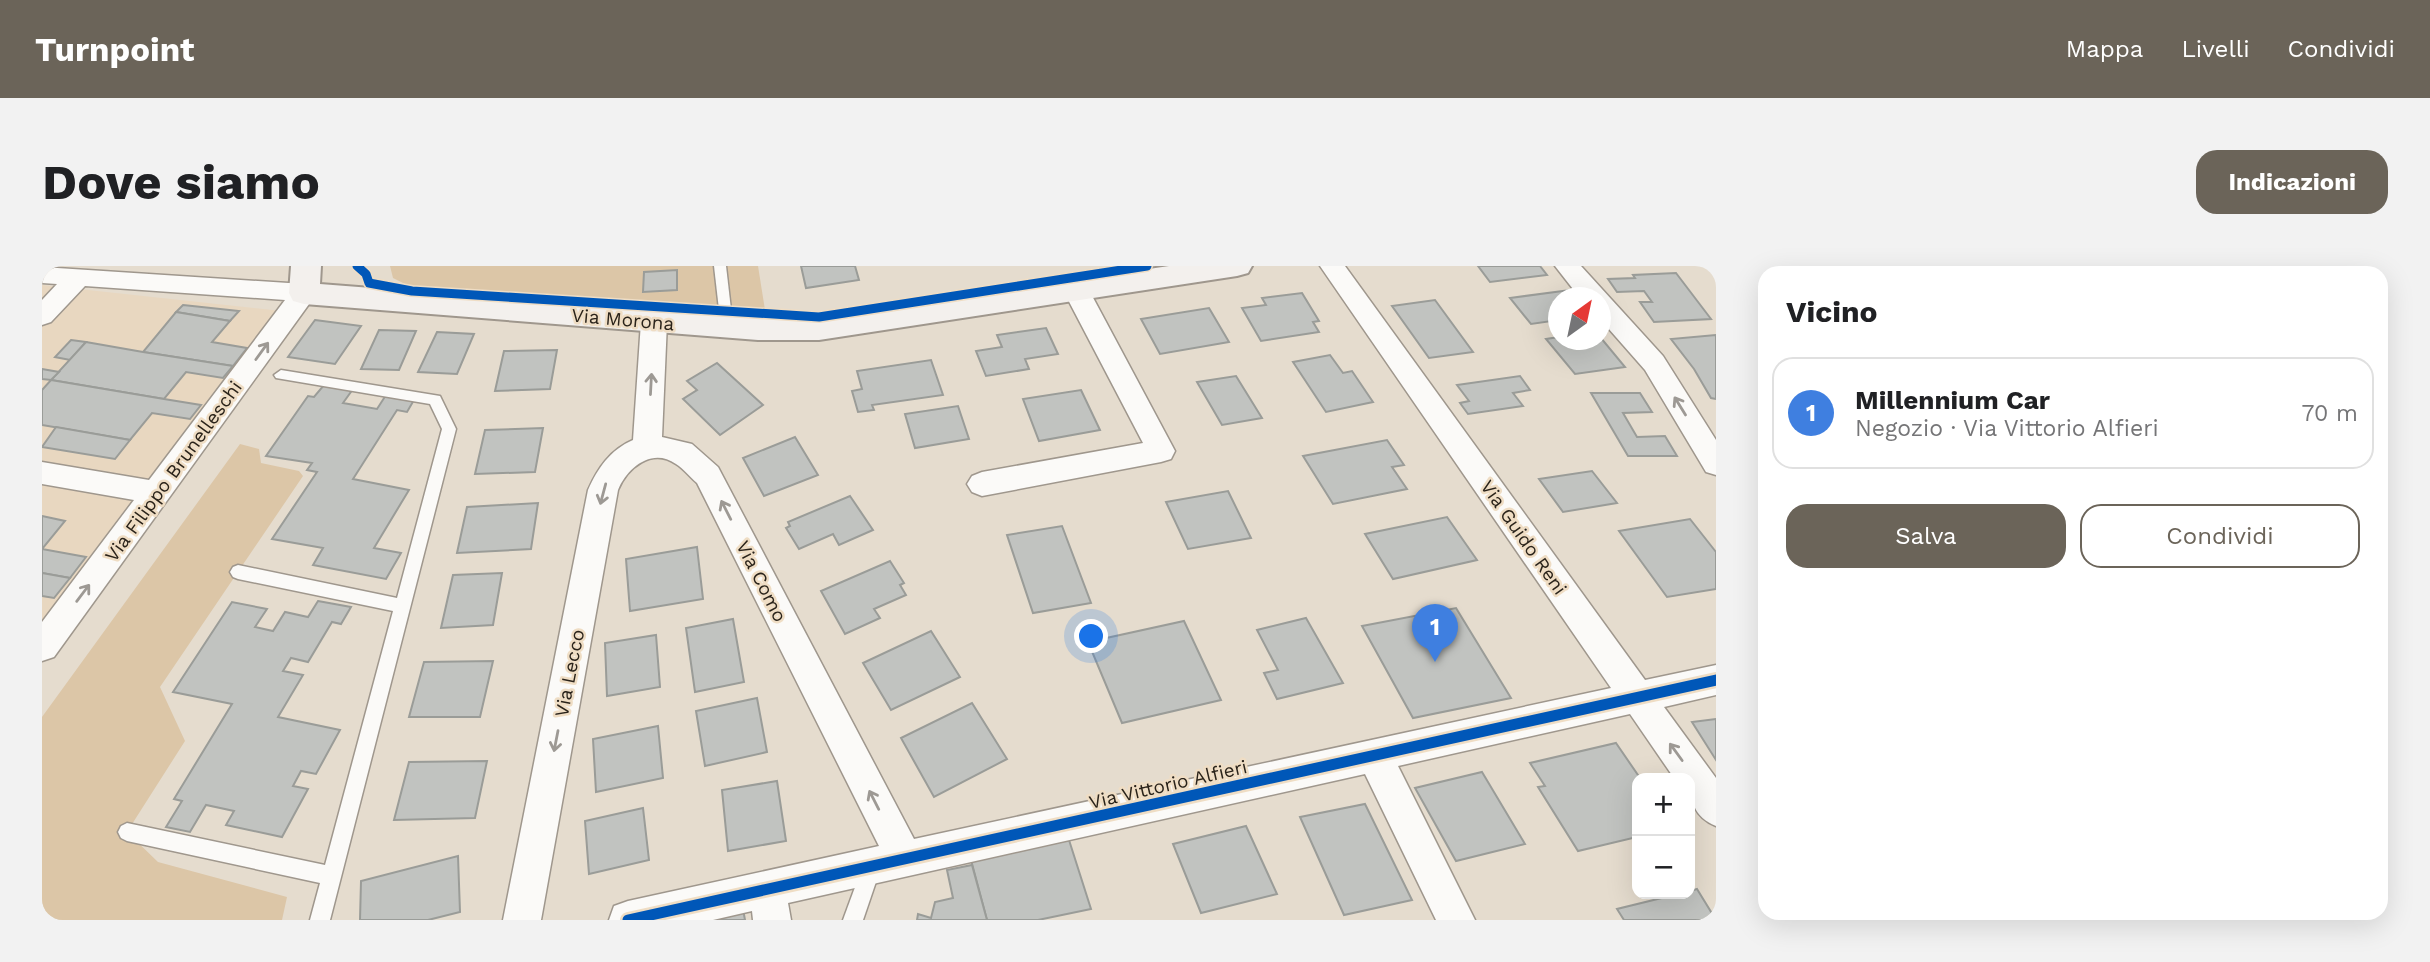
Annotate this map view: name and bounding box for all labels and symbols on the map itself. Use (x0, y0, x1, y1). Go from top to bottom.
north arrow (1548, 287, 1611, 350)
street label: Via Morona (571, 304, 676, 335)
one-way arrow (255, 342, 269, 361)
one-way arrow (644, 373, 657, 396)
street label: Via Filippo Brunelleschi (100, 376, 247, 566)
one-way arrow (1673, 397, 1687, 417)
street label: Via Guido Reni (1476, 476, 1572, 599)
one-way arrow (596, 482, 609, 504)
one-way arrow (719, 500, 733, 521)
street label: Via Como (731, 537, 792, 626)
one-way arrow (76, 584, 90, 603)
pin: 1 (1412, 604, 1458, 662)
your location (1074, 619, 1108, 653)
street label: Via Lecco (550, 627, 589, 719)
one-way arrow (548, 729, 562, 752)
one-way arrow (1669, 744, 1684, 762)
street label: Via Vittorio Alfieri (1087, 755, 1249, 814)
one-way arrow (867, 790, 880, 811)

